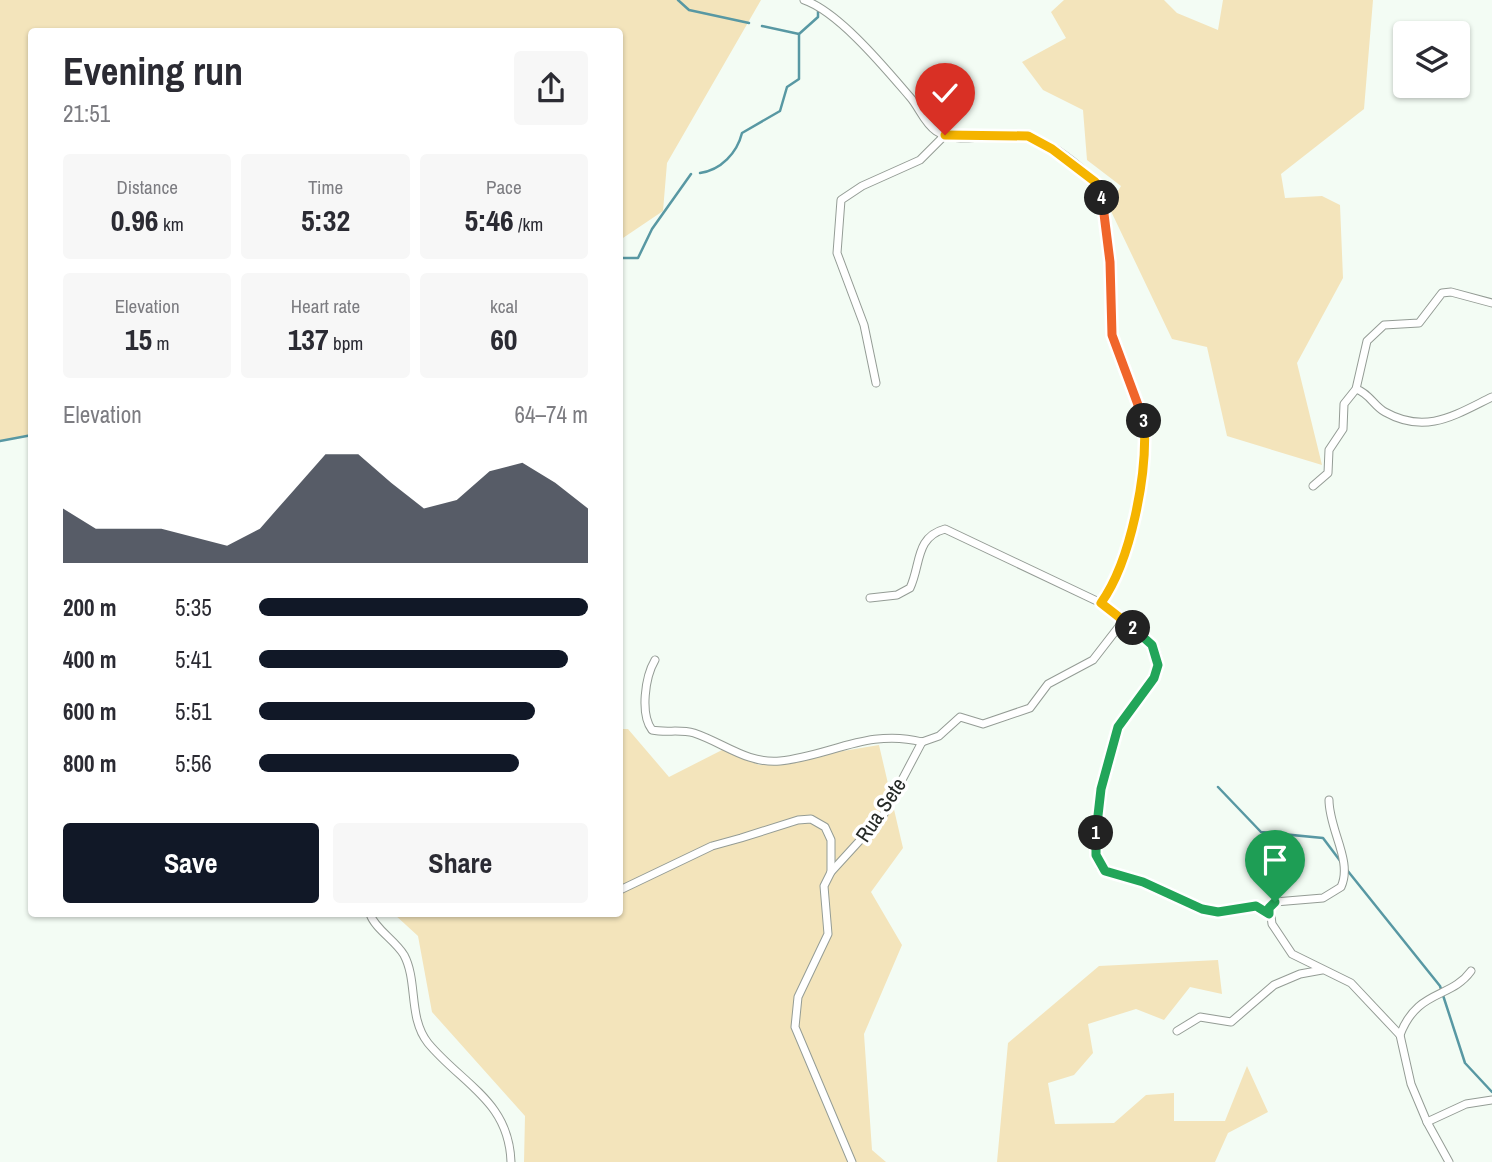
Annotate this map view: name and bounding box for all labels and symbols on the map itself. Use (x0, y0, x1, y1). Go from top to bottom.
pin (915, 63, 975, 135)
pin: 4 (1084, 180, 1120, 216)
pin: 3 (1126, 404, 1162, 438)
pin: 2 (1116, 610, 1150, 646)
street label: Rua Sete (848, 772, 913, 848)
pin: 1 (1078, 816, 1114, 850)
pin (1245, 830, 1305, 902)

